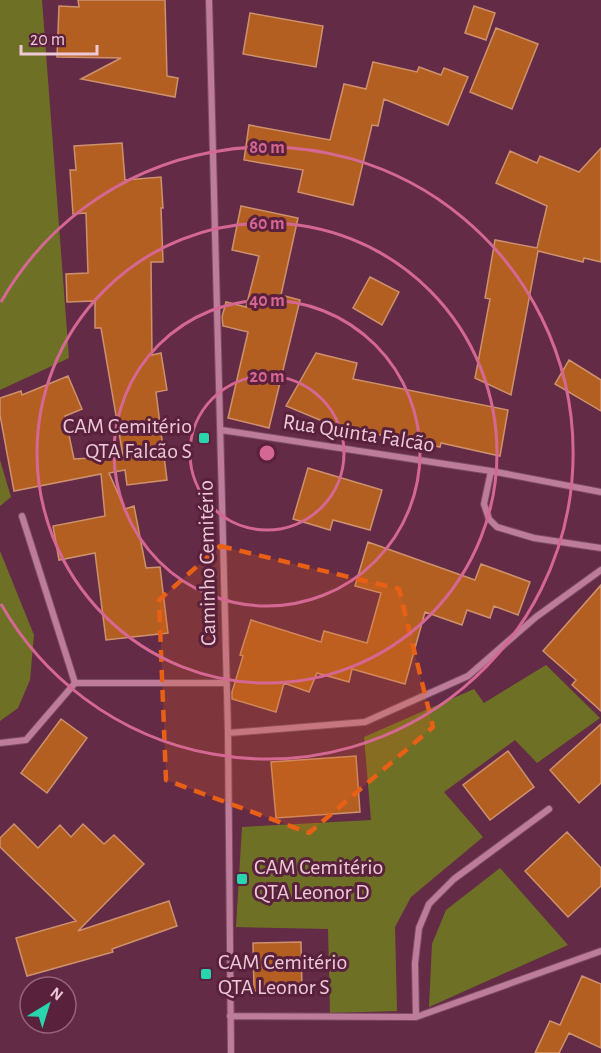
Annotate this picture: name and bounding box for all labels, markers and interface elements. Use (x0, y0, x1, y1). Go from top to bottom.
scale bar (21, 18, 98, 56)
text: 20 m (30, 31, 65, 49)
text: 80 m (249, 139, 285, 157)
text: 60 m (249, 215, 285, 233)
text: 40 m (249, 292, 285, 310)
text: 20 m (249, 368, 285, 386)
street label: Rua Quinta Falcão (281, 410, 436, 456)
place label: CAM Cemitério QTA Falcão S (63, 415, 192, 462)
marker: CAM Cemitério QTA Falcão S (197, 431, 211, 445)
centre of rings (257, 443, 277, 463)
street label: Caminho Cemitério (195, 480, 219, 646)
place label: CAM Cemitério QTA Leonor D (254, 856, 383, 903)
marker: CAM Cemitério QTA Leonor D (235, 872, 249, 886)
place label: CAM Cemitério QTA Leonor S (218, 951, 347, 998)
marker: CAM Cemitério QTA Leonor S (199, 967, 213, 981)
north arrow (18, 975, 78, 1035)
text: N (47, 984, 66, 1004)

